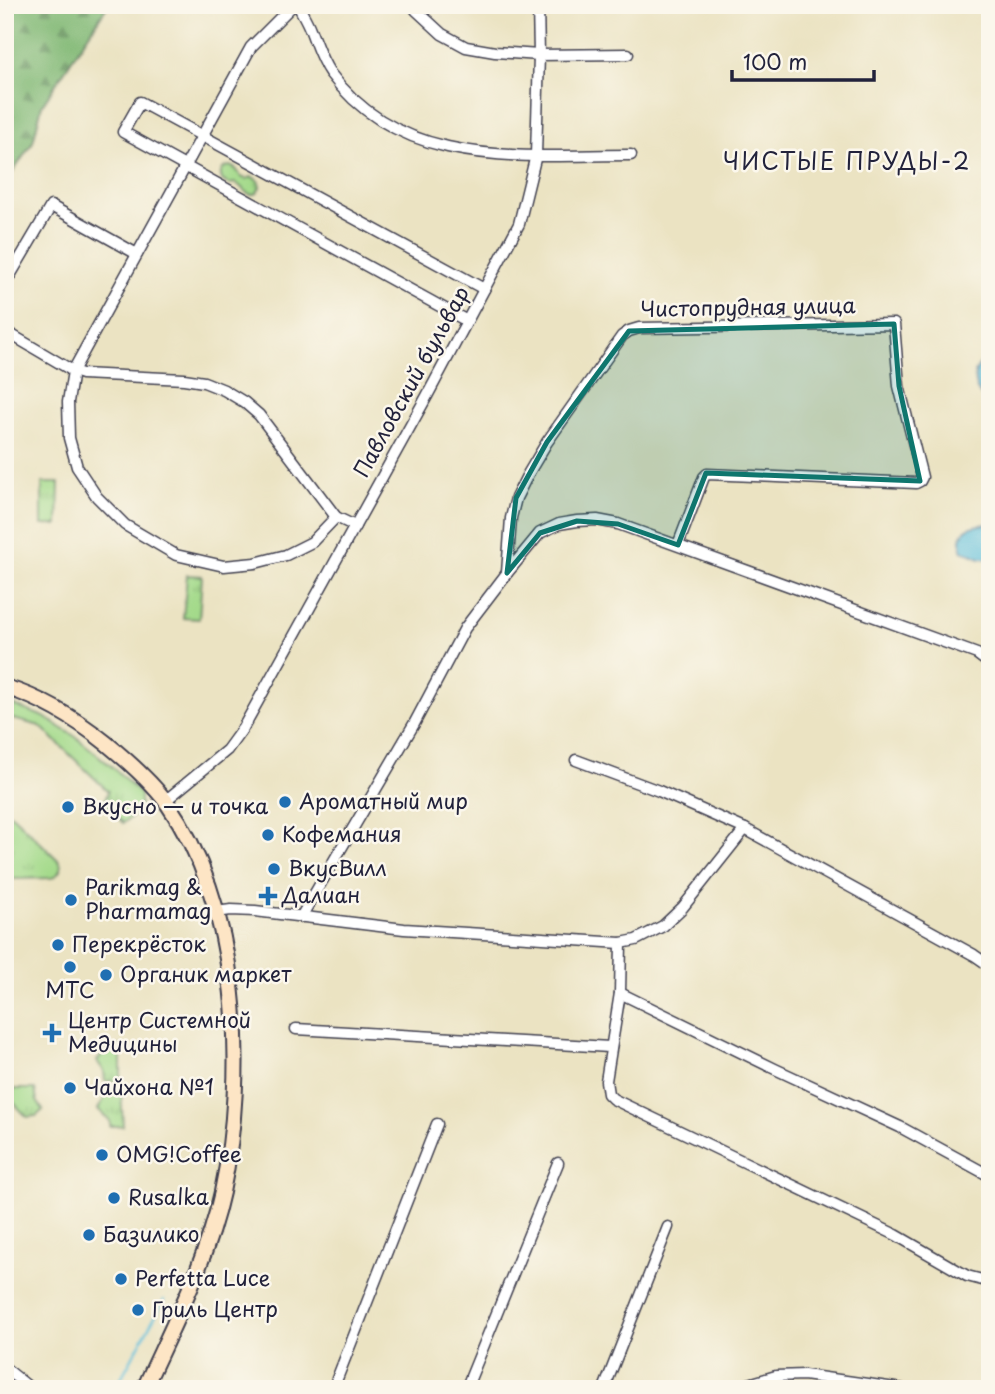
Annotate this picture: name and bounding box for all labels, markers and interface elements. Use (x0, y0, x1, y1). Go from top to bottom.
scale bar (732, 38, 874, 82)
text: 100 m (743, 45, 807, 77)
district label: ЧИСТЫЕ ПРУДЫ-2 (723, 143, 971, 178)
street label: Павловский бульвар (344, 280, 476, 483)
street label: Чистопрудная улица (640, 288, 857, 324)
place label: Ароматный мир (299, 784, 468, 816)
place label: Вкусно — и точка (82, 789, 269, 821)
marker: Ароматный мир (277, 794, 293, 810)
marker: Вкусно — и точка (60, 799, 76, 815)
place label: Кофемания (282, 817, 402, 849)
marker: Кофемания (260, 827, 276, 843)
place label: ВкусВилл (288, 851, 387, 883)
marker: ВкусВилл (266, 861, 282, 877)
place label: Parikmag & Pharmamag (85, 870, 211, 926)
place label: Далиан (281, 878, 360, 910)
marker: Далиан (260, 888, 276, 904)
marker: Parikmag & Pharmamag (63, 892, 79, 908)
place label: Перекрёсток (72, 927, 206, 959)
marker: Перекрёсток (50, 937, 66, 953)
place label: Органик маркет (120, 957, 292, 989)
marker: МТС (62, 959, 78, 975)
marker: Органик маркет (98, 967, 114, 983)
place label: МТС (45, 973, 95, 1005)
place label: Центр Системной Медицины (68, 1003, 251, 1059)
marker: Центр Системной Медицины (42, 1023, 62, 1043)
place label: Чайхона №1 (84, 1070, 214, 1102)
marker: Чайхона №1 (62, 1080, 78, 1096)
place label: OMG!Coffee (116, 1137, 242, 1169)
marker: OMG!Coffee (94, 1147, 110, 1163)
place label: Rusalka (128, 1180, 209, 1212)
marker: Rusalka (106, 1190, 122, 1206)
place label: Базилико (103, 1217, 199, 1249)
marker: Базилико (81, 1227, 97, 1243)
place label: Perfetta Luce (135, 1261, 270, 1293)
marker: Perfetta Luce (113, 1271, 129, 1287)
place label: Гриль Центр (152, 1292, 278, 1324)
marker: Гриль Центр (130, 1302, 146, 1318)

